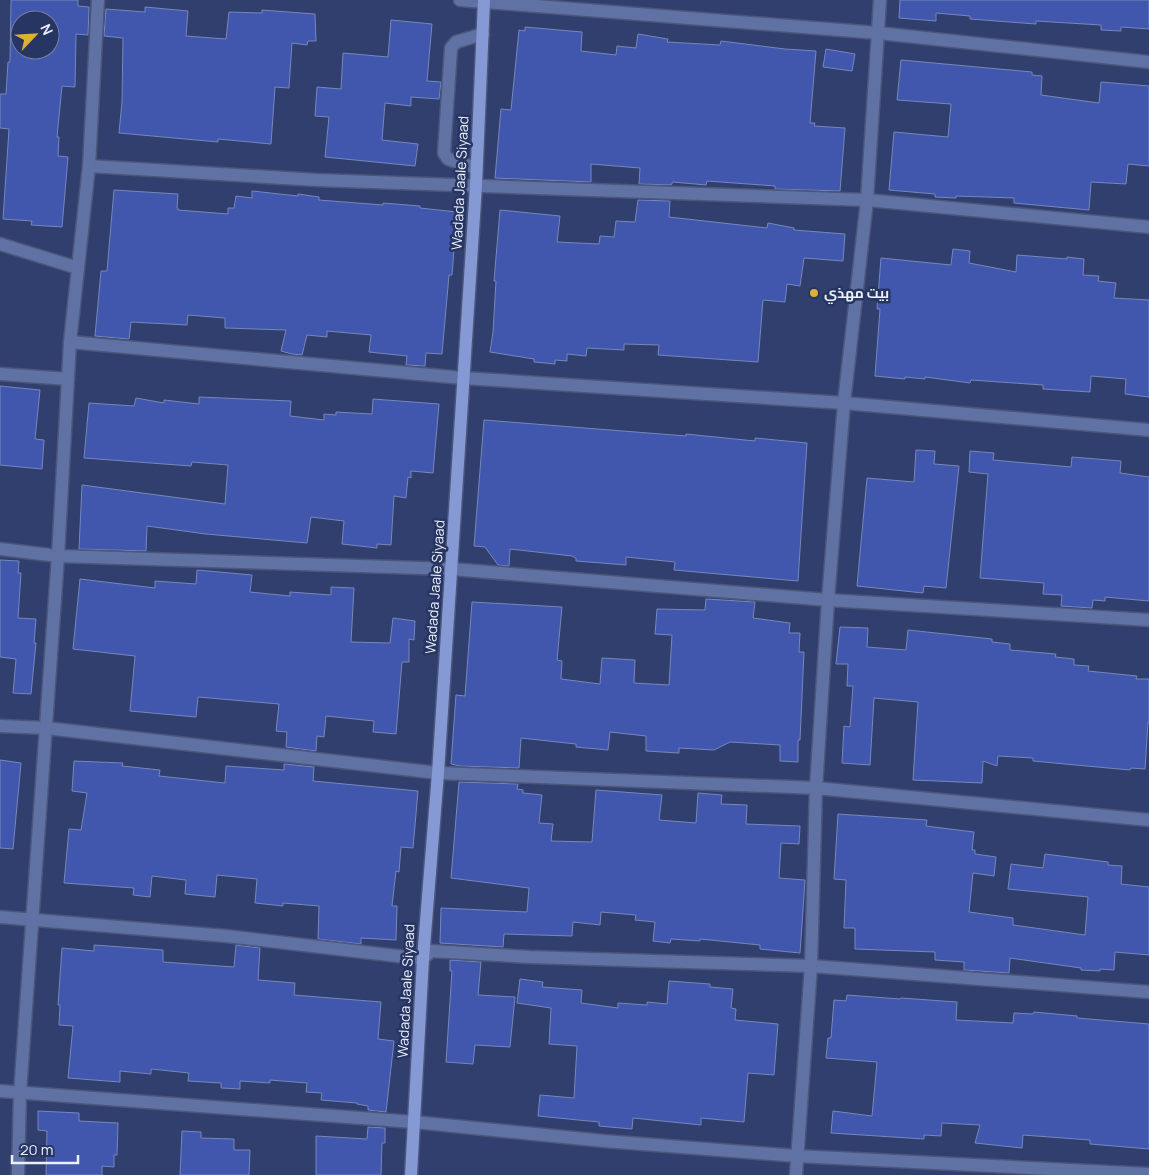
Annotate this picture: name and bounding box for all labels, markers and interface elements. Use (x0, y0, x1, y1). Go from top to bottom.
north arrow (10, 10, 60, 60)
text: N (36, 21, 58, 38)
street label: Wadada Jaale Siyaad (446, 115, 473, 251)
place label: بيت مهذي (824, 283, 889, 304)
marker: بيت مهذي (808, 287, 820, 299)
street label: Wadada Jaale Siyaad (420, 519, 449, 655)
street label: Wadada Jaale Siyaad (392, 923, 419, 1059)
scale bar (12, 1132, 79, 1164)
text: 20 m (20, 1139, 53, 1160)

